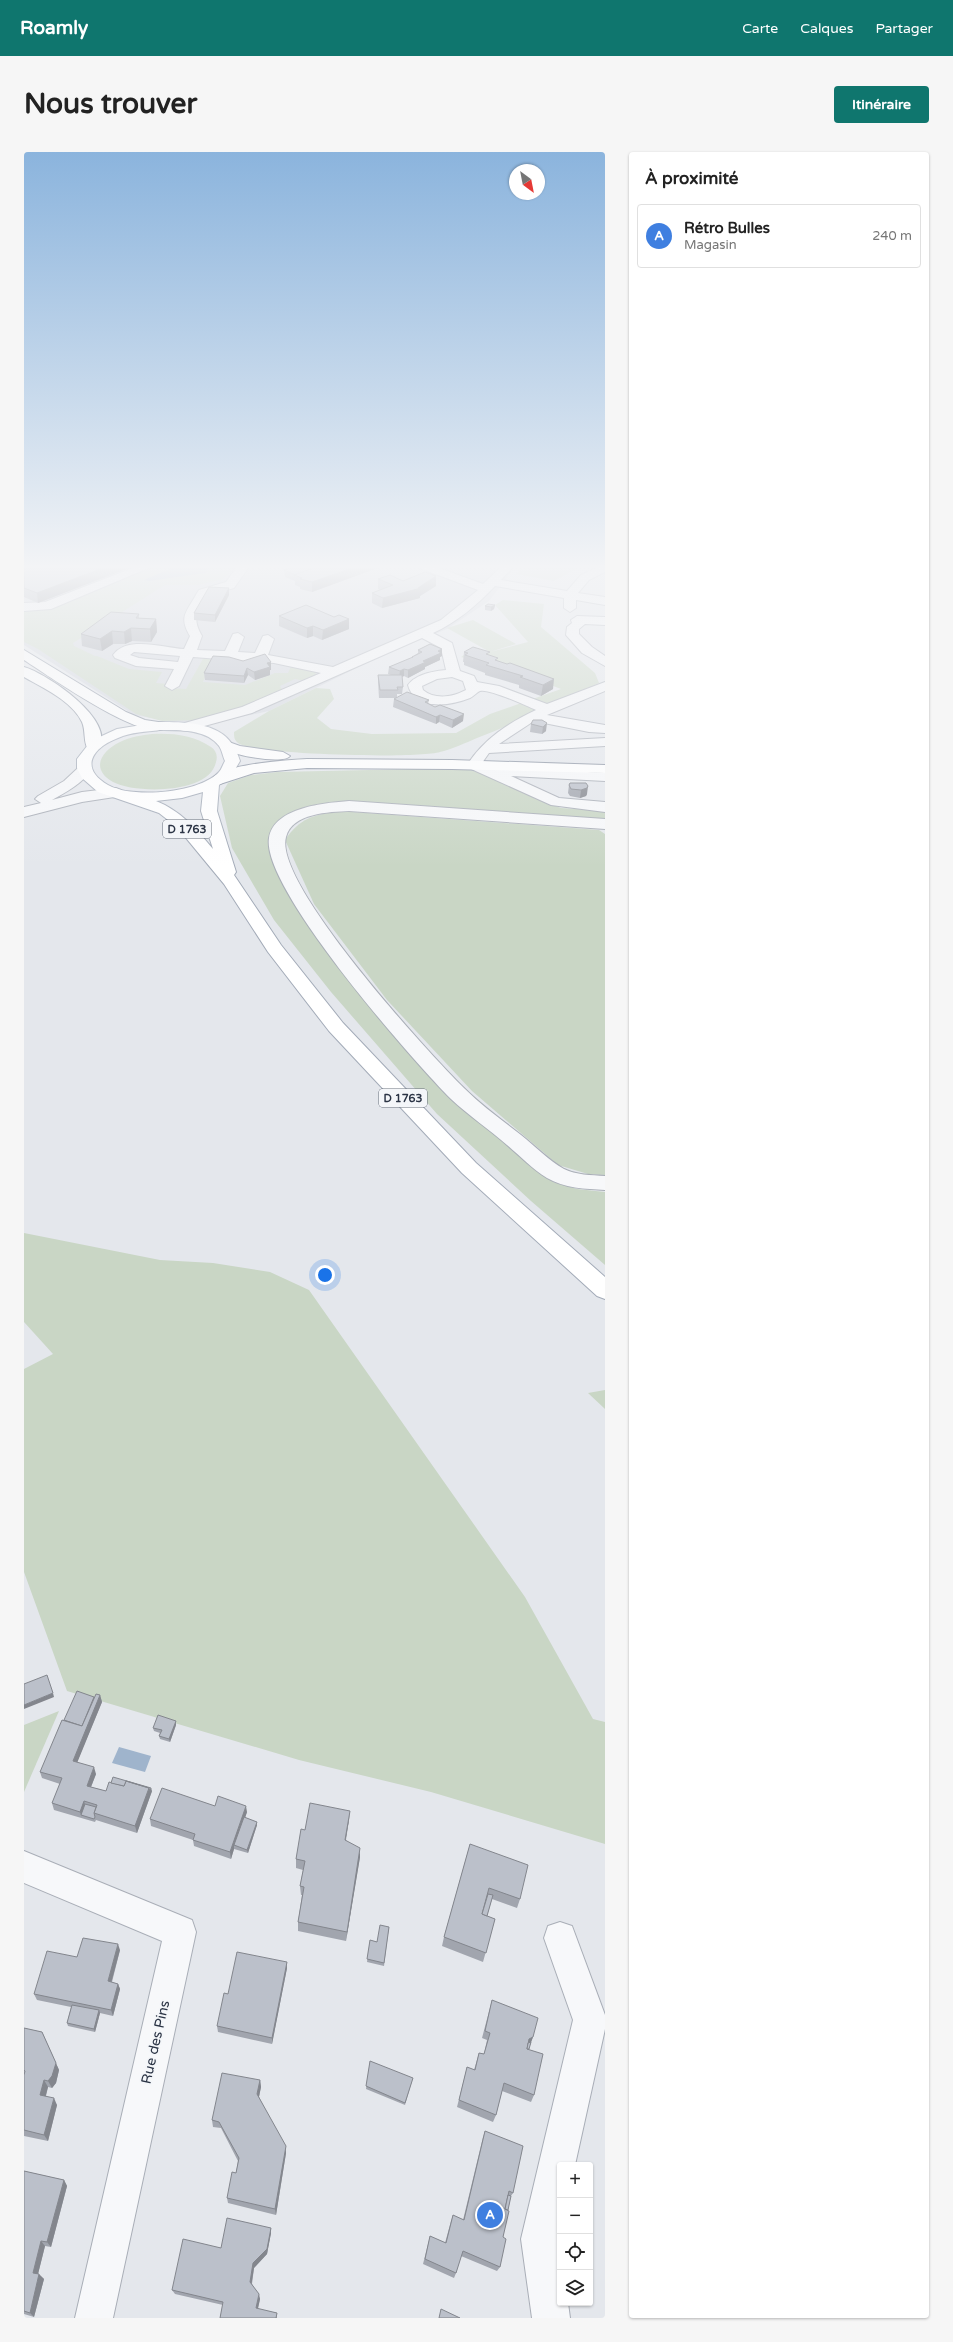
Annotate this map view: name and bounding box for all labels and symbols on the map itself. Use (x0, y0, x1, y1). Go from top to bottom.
north arrow (509, 164, 545, 200)
road number: D 1763 (163, 820, 211, 838)
road number: D 1763 (379, 1089, 427, 1107)
your location (315, 1265, 335, 1285)
street label: Rue des Pins (138, 1998, 173, 2086)
pin: A (477, 2200, 503, 2230)

